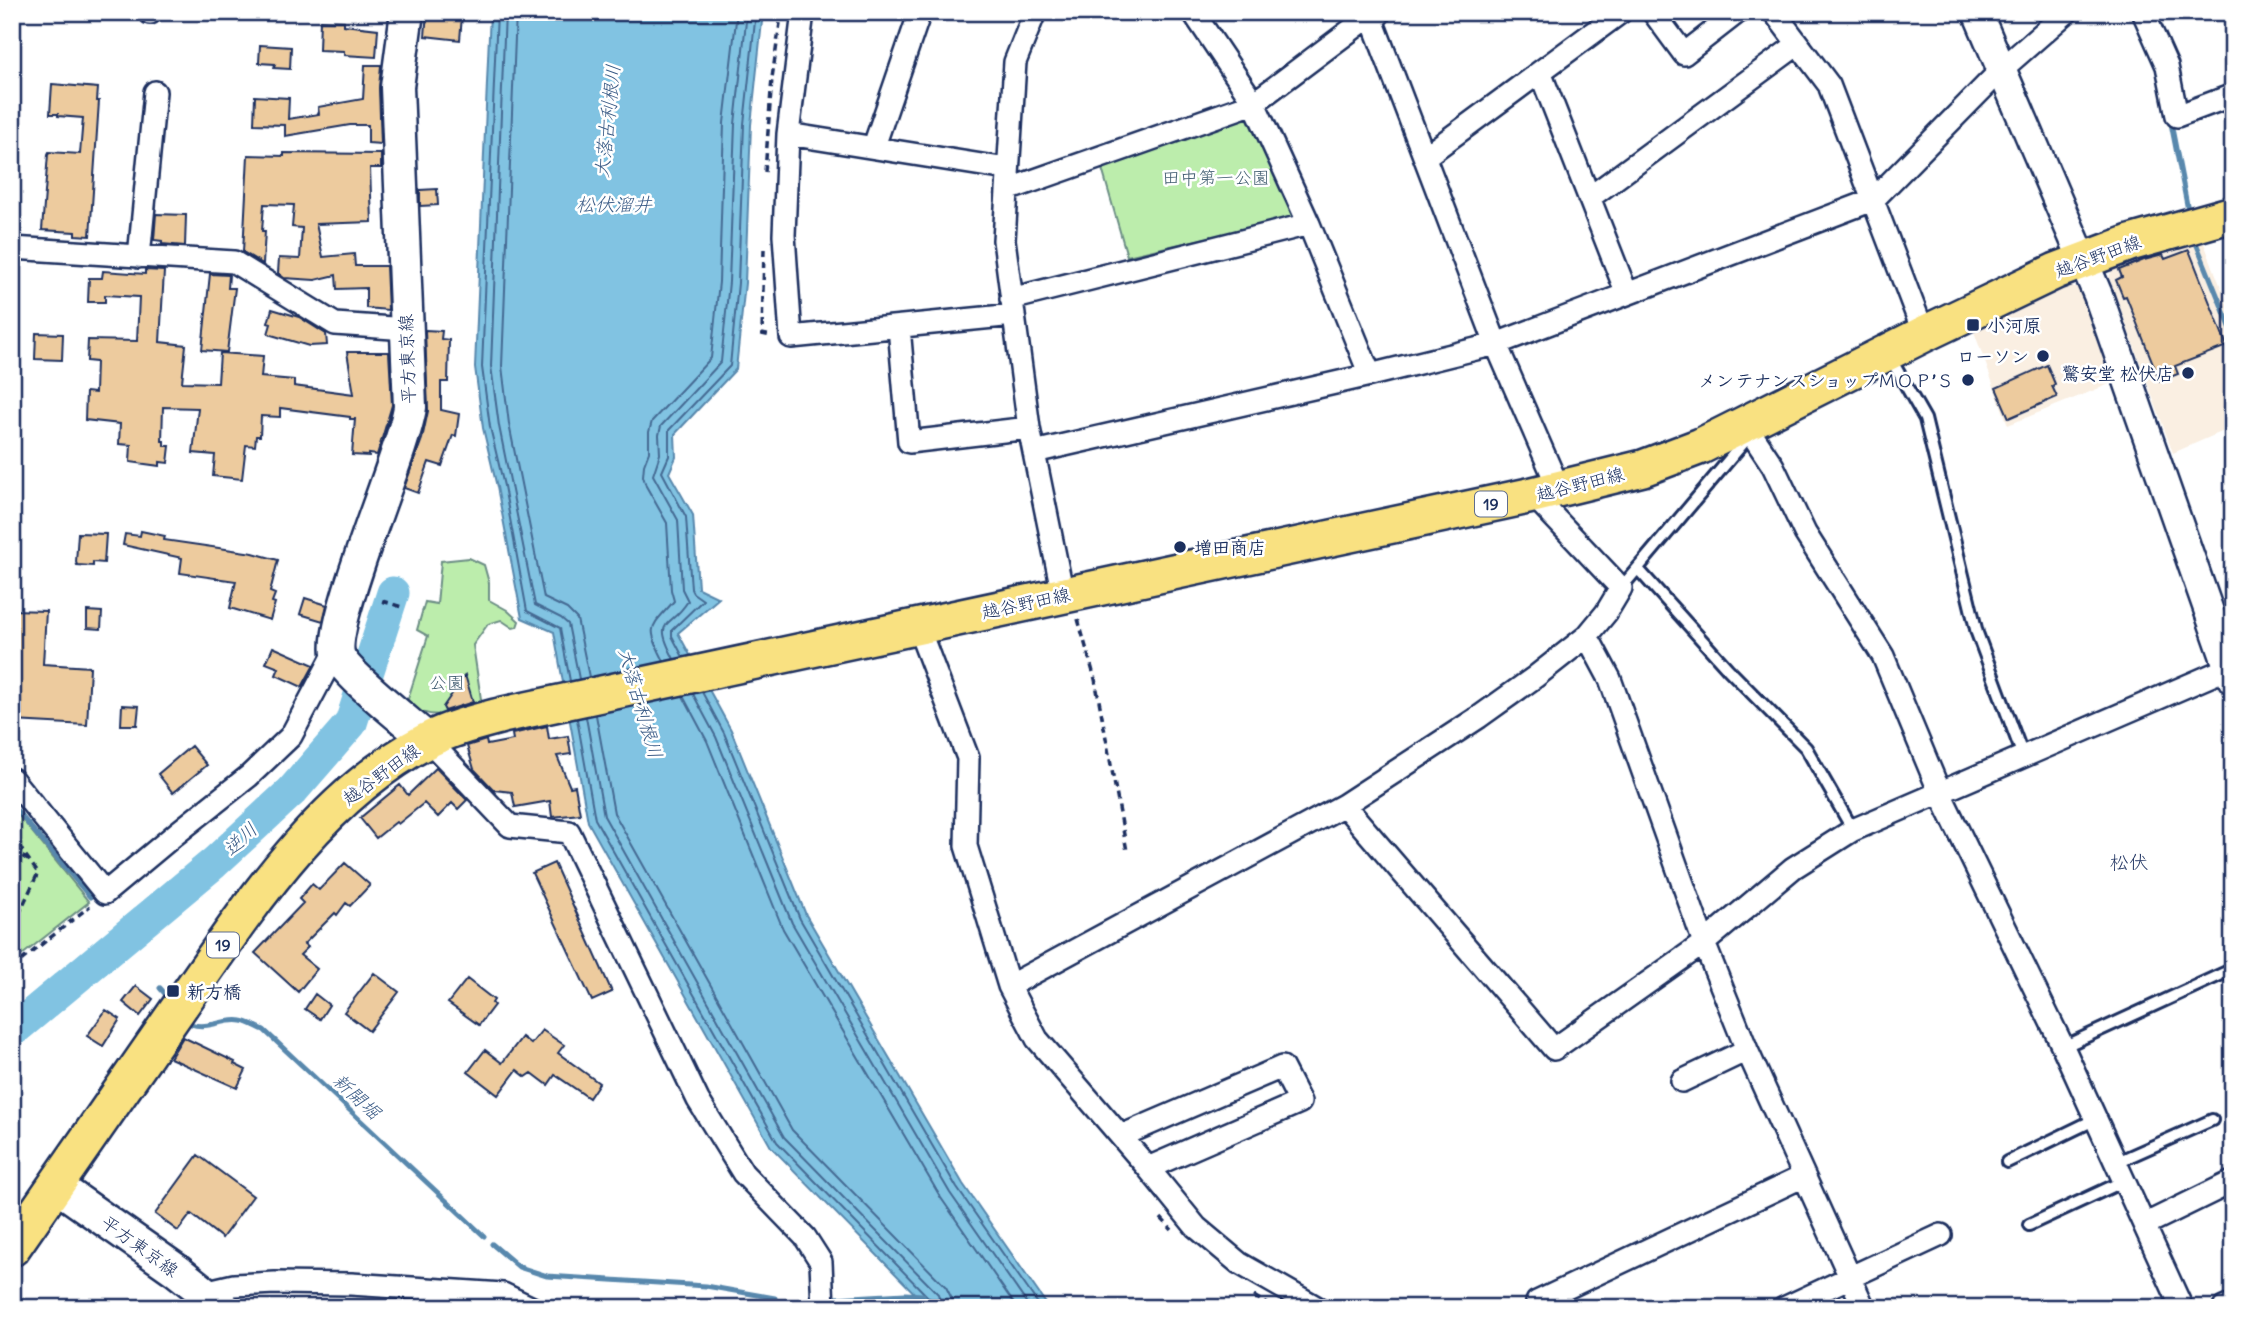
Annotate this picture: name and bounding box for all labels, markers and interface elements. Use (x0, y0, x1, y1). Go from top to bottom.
water label: 大落古利根川 (589, 63, 625, 179)
park label: 田中第一公園 (1162, 166, 1270, 189)
water label: 松伏溜井 (576, 192, 653, 216)
street label: 越谷野田線 (2052, 230, 2144, 282)
street label: 平方東京線 (394, 314, 420, 404)
place label: 小河原 (1987, 314, 2041, 337)
marker: 小河原 (1965, 317, 1981, 333)
place label: ローソン (1957, 345, 2029, 368)
marker: ローソン (2035, 348, 2051, 364)
place label: 驚安堂 松伏店 (2062, 362, 2174, 385)
marker: 驚安堂 松伏店 (2180, 365, 2196, 381)
place label: メンテナンスショップＭＯＰ’Ｓ (1698, 369, 1954, 392)
marker: メンテナンスショップＭＯＰ’Ｓ (1960, 372, 1976, 388)
street label: 越谷野田線 (1534, 462, 1626, 506)
road number: 19 (1475, 491, 1507, 516)
place label: 増田商店 (1194, 536, 1266, 559)
marker: 増田商店 (1172, 539, 1188, 555)
street label: 越谷野田線 (980, 582, 1072, 624)
water label: 大落古利根川 (614, 645, 668, 761)
park label: 公園 (429, 671, 465, 694)
street label: 越谷野田線 (338, 738, 424, 810)
water label: 逆川 (218, 817, 262, 861)
district label: 松伏 (2110, 850, 2148, 874)
road number: 19 (207, 932, 239, 958)
place label: 新方橋 (187, 980, 241, 1003)
marker: 新方橋 (165, 983, 181, 999)
water label: 新開堀 (328, 1068, 387, 1125)
street label: 平方東京線 (97, 1210, 183, 1282)

